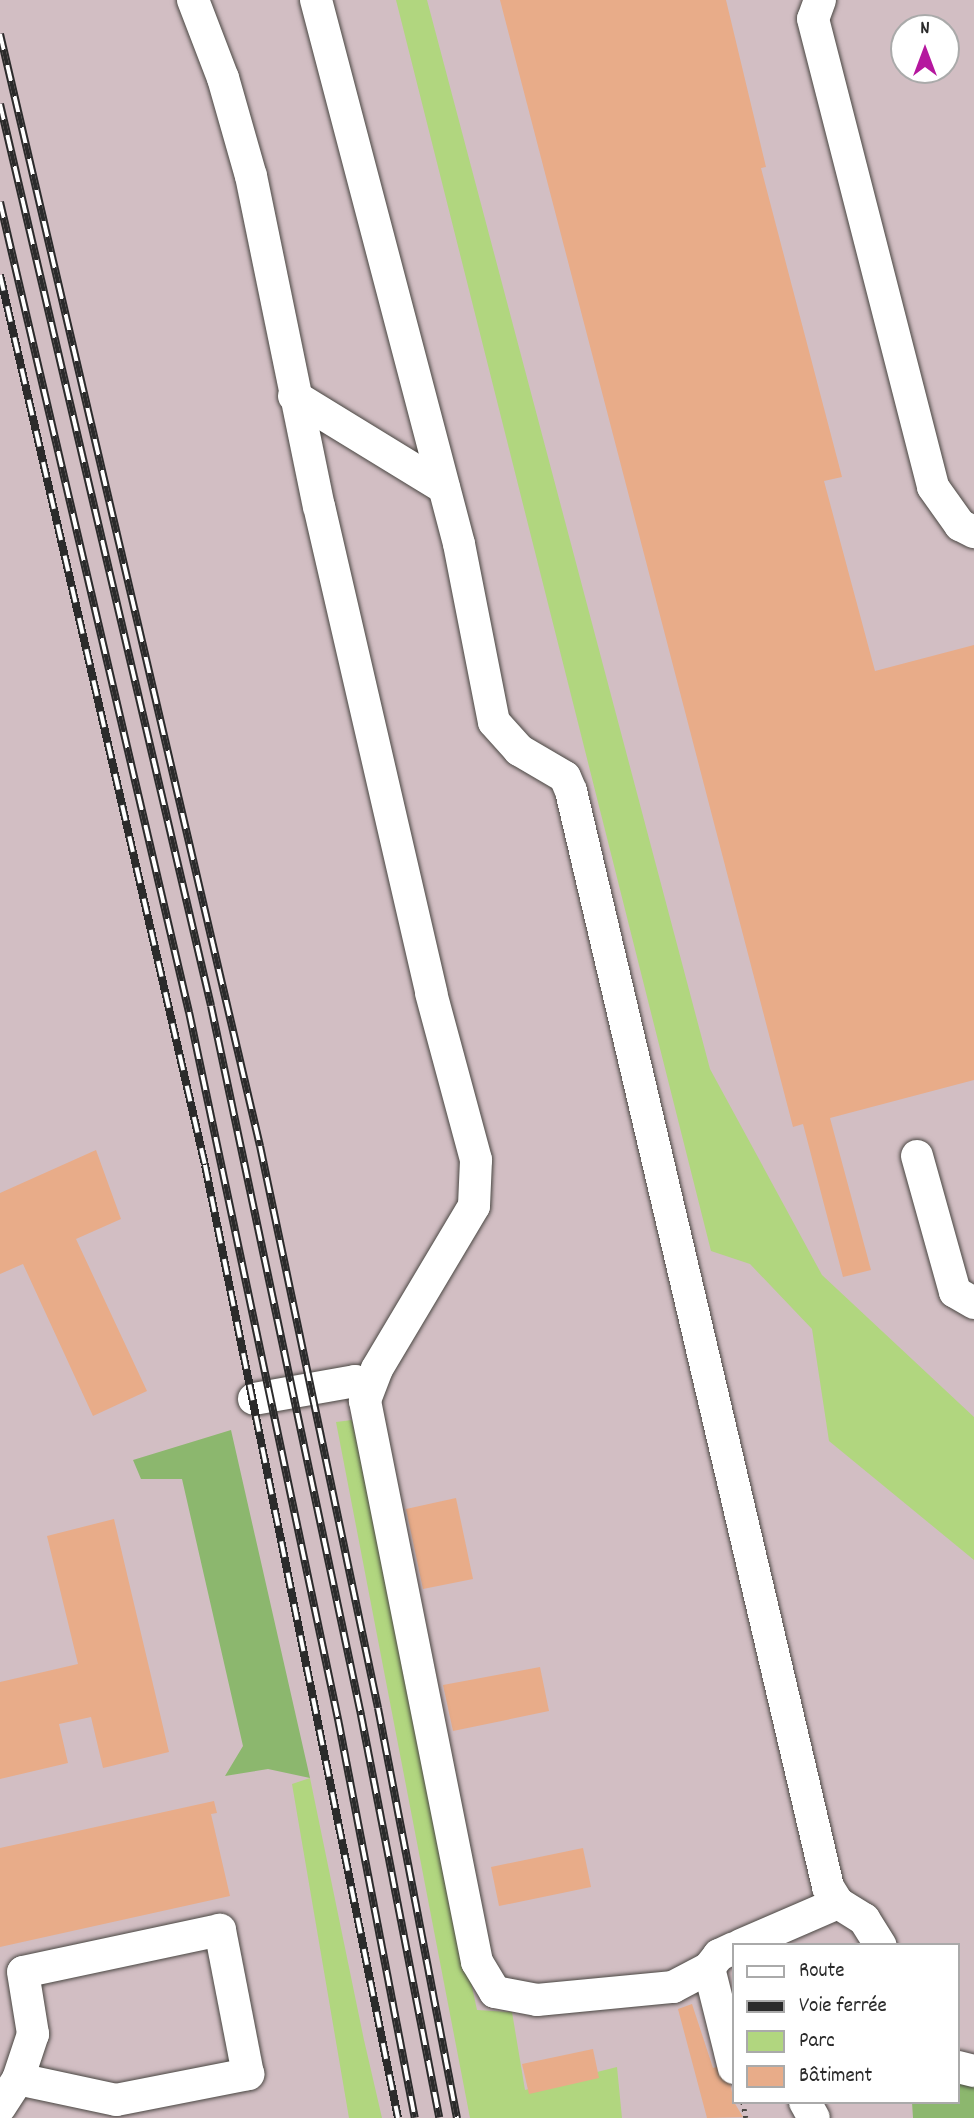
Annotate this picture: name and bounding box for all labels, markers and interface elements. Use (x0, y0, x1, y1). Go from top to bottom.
north arrow (890, 14, 960, 84)
text: N (920, 16, 930, 43)
legend (732, 1943, 960, 2104)
text: Route (799, 1957, 845, 1987)
text: Voie ferrée (799, 1992, 887, 2022)
text: Parc (799, 2027, 835, 2057)
text: Bâtiment (799, 2062, 872, 2092)

